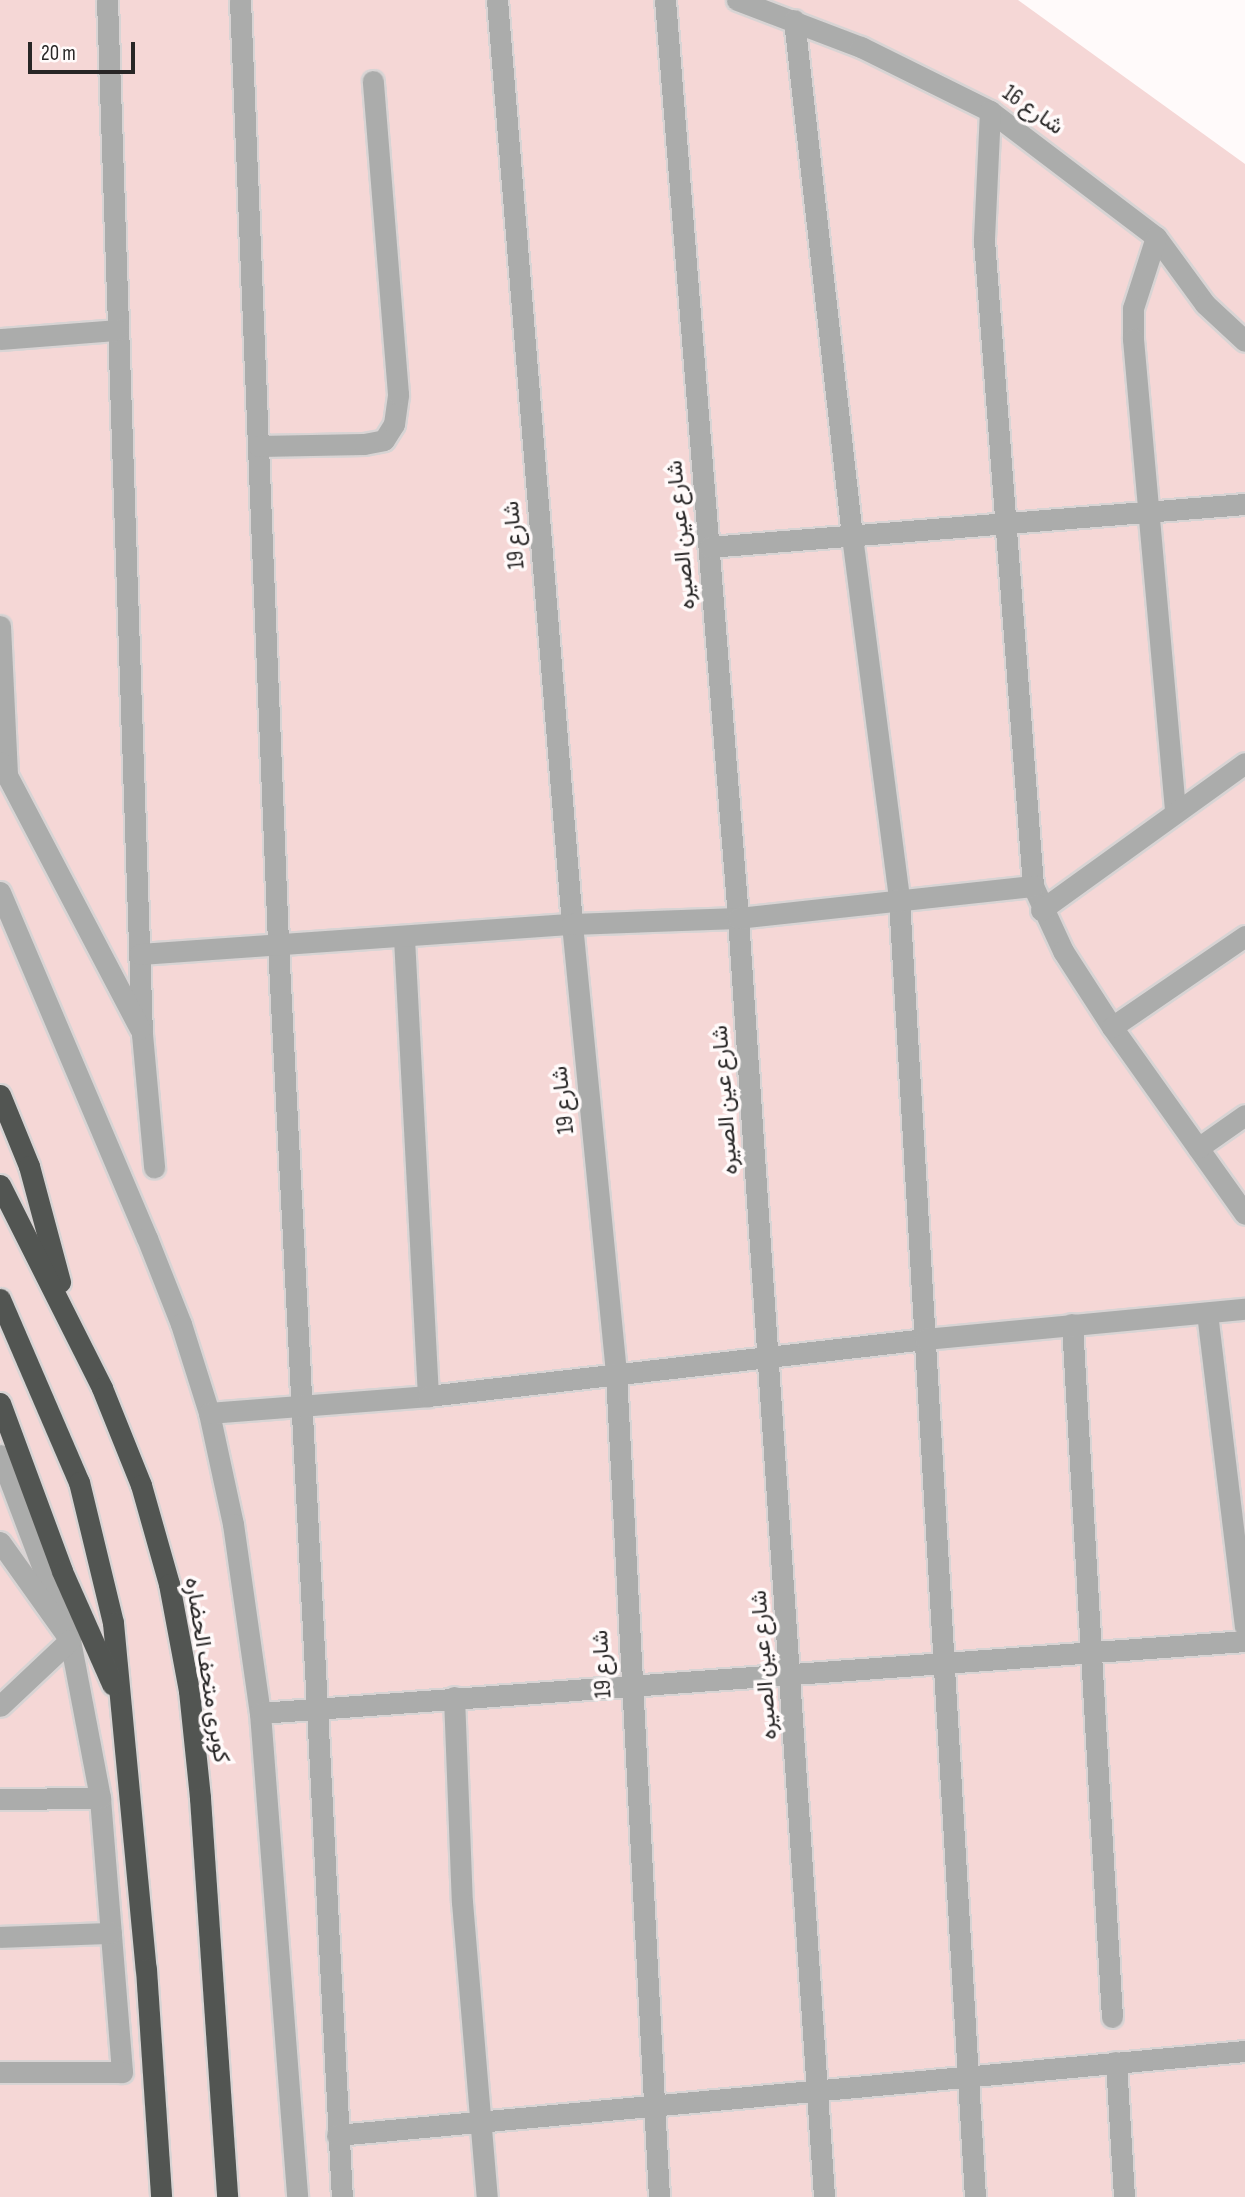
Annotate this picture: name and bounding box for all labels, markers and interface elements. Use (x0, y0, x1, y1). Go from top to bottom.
scale bar (32, 28, 138, 72)
text: 20 m (41, 41, 76, 66)
street label: شارع 16 (997, 79, 1069, 141)
street label: شارع عين الصيره (661, 459, 701, 611)
street label: شارع 19 (497, 500, 531, 570)
street label: شارع عين الصيره (706, 1024, 744, 1176)
street label: شارع 19 (546, 1065, 580, 1135)
street label: كوبرى متحف الحضاره (179, 1575, 235, 1765)
street label: شارع عين الصيره (745, 1589, 783, 1741)
street label: شارع 19 (586, 1629, 618, 1699)

